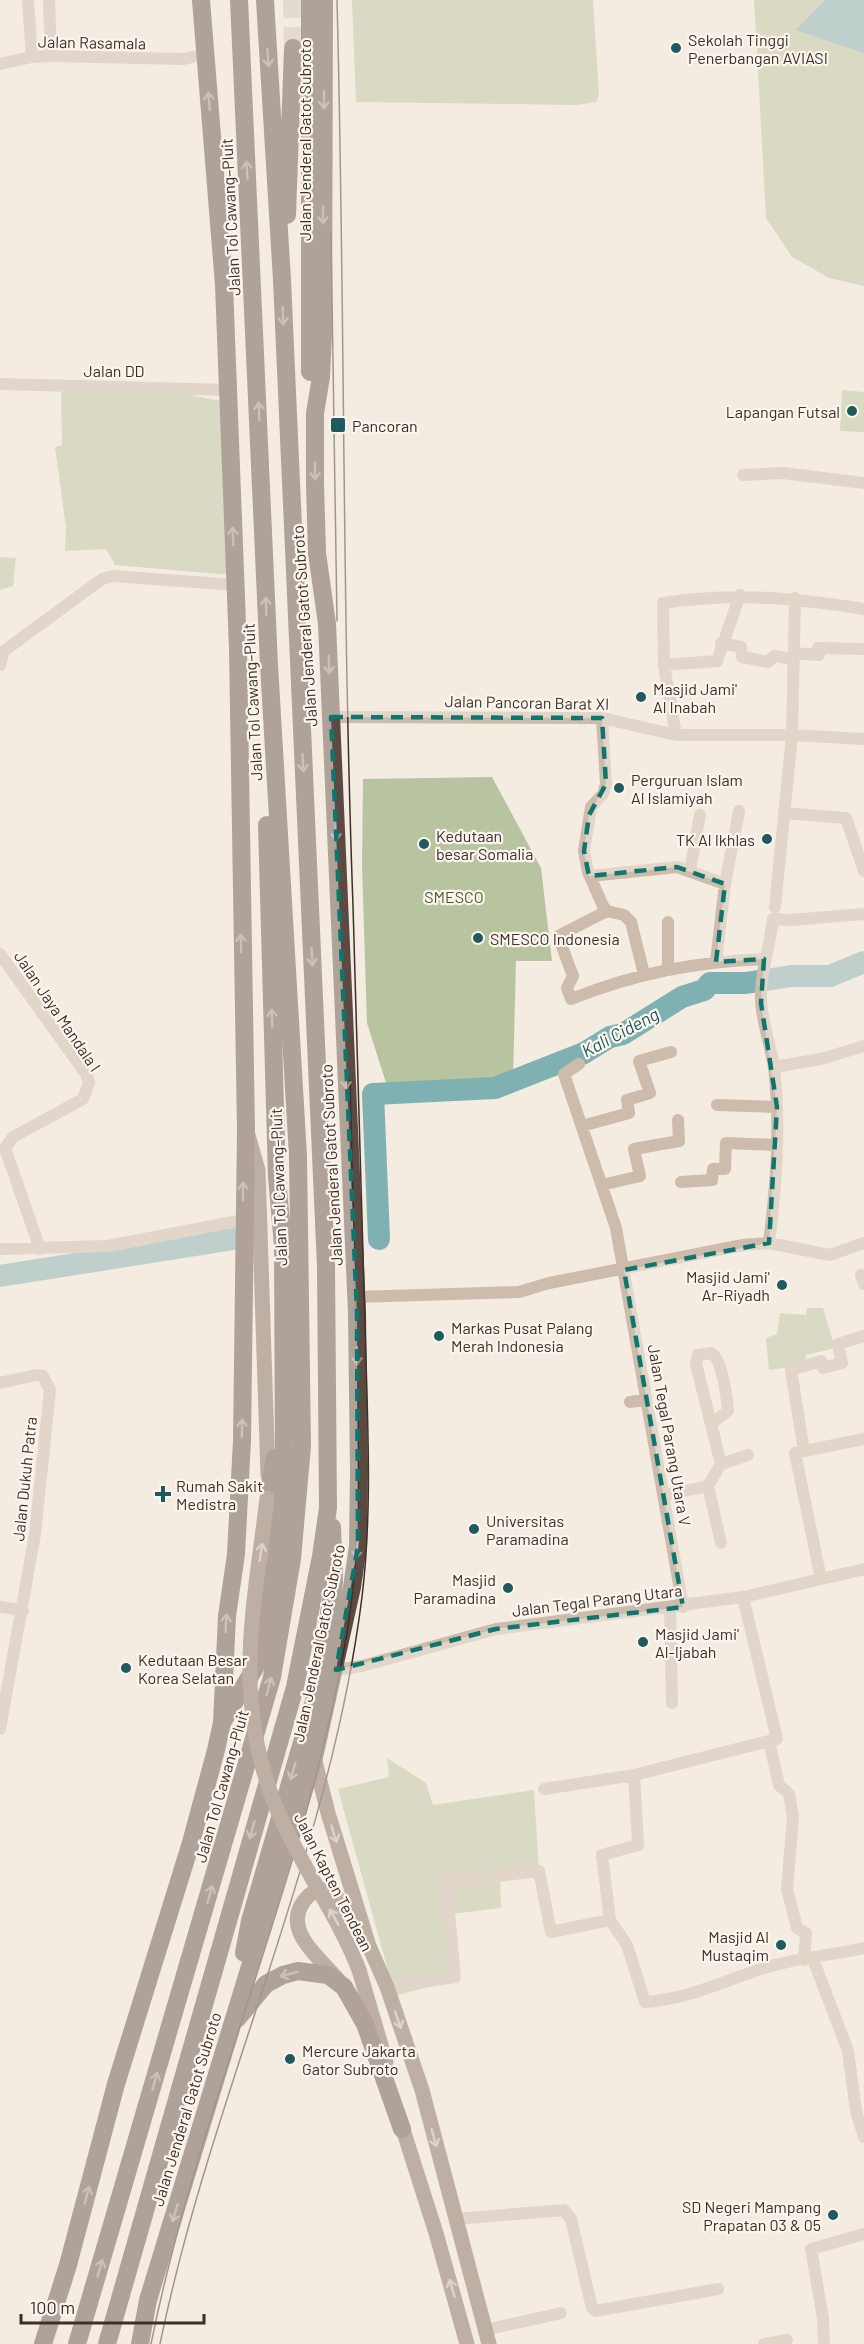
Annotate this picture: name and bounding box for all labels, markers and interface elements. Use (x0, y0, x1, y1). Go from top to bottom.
place label: Sekolah Tinggi Penerbangan AVIASI (688, 30, 828, 67)
street label: Jalan Rasamala (38, 32, 146, 52)
street label: Jalan Jenderal Gatot Subroto (295, 39, 314, 241)
marker: Sekolah Tinggi Penerbangan AVIASI (669, 41, 683, 55)
one-way arrow (262, 48, 273, 68)
one-way arrow (318, 90, 330, 110)
one-way arrow (203, 92, 214, 112)
street label: Jalan Tol Cawang–Pluit (216, 138, 244, 296)
one-way arrow (242, 161, 253, 181)
one-way arrow (317, 204, 329, 224)
one-way arrow (278, 305, 289, 325)
street label: Jalan DD (84, 361, 144, 380)
one-way arrow (253, 402, 265, 422)
place label: Lapangan Futsal (726, 402, 840, 421)
marker: Lapangan Futsal (845, 404, 859, 418)
marker: Pancoran (329, 416, 347, 434)
place label: Pancoran (352, 416, 418, 435)
one-way arrow (309, 461, 321, 481)
street label: Jalan Jenderal Gatot Subroto (287, 525, 321, 727)
one-way arrow (227, 527, 239, 547)
one-way arrow (261, 597, 272, 617)
street label: Jalan Tol Cawang–Pluit (238, 623, 266, 781)
one-way arrow (323, 655, 334, 675)
place label: Masjid Jami' Al Inabah (653, 679, 737, 716)
marker: Masjid Jami' Al Inabah (634, 690, 648, 704)
street label: Jalan Pancoran Barat XI (445, 691, 609, 713)
one-way arrow (297, 752, 308, 772)
place label: Perguruan Islam Al Islamiyah (631, 770, 743, 807)
marker: Perguruan Islam Al Islamiyah (612, 781, 626, 795)
one-way arrow (331, 822, 342, 842)
place label: Kedutaan besar Somalia (436, 826, 533, 863)
place label: TK Al Ikhlas (676, 830, 755, 849)
marker: TK Al Ikhlas (760, 832, 774, 846)
marker: Kedutaan besar Somalia (417, 837, 431, 851)
park label: SMESCO (424, 887, 484, 906)
place label: SMESCO Indonesia (490, 929, 620, 948)
marker: SMESCO Indonesia (471, 931, 485, 945)
one-way arrow (235, 934, 247, 954)
street label: Jalan Jaya Mandala I (11, 947, 105, 1075)
one-way arrow (306, 947, 317, 967)
water label: Kali Cideng (577, 1002, 663, 1062)
one-way arrow (266, 1009, 277, 1029)
street label: Jalan Jenderal Gatot Subroto (316, 1064, 346, 1266)
one-way arrow (341, 1070, 352, 1090)
street label: Jalan Tol Cawang–Pluit (266, 1108, 290, 1266)
one-way arrow (238, 1182, 249, 1202)
place label: Masjid Jami' Ar-Riyadh (686, 1267, 770, 1304)
marker: Masjid Jami' Ar-Riyadh (775, 1278, 789, 1292)
place label: Markas Pusat Palang Merah Indonesia (451, 1318, 593, 1355)
marker: Markas Pusat Palang Merah Indonesia (432, 1329, 446, 1343)
street label: Jalan Tegal Parang Utara V (645, 1343, 695, 1527)
one-way arrow (351, 1345, 363, 1365)
street label: Jalan Dukuh Patra (8, 1416, 40, 1542)
one-way arrow (237, 1419, 248, 1439)
place label: Rumah Sakit Medistra (176, 1476, 263, 1513)
marker: Rumah Sakit Medistra (154, 1485, 172, 1503)
place label: Universitas Paramadina (486, 1511, 569, 1548)
marker: Universitas Paramadina (467, 1522, 481, 1536)
one-way arrow (352, 1540, 363, 1560)
one-way arrow (255, 1542, 266, 1562)
street label: Jalan Jenderal Gatot Subroto (288, 1542, 348, 1744)
place label: Masjid Paramadina (413, 1570, 496, 1607)
street label: Jalan Tegal Parang Utara (511, 1580, 683, 1620)
marker: Masjid Paramadina (501, 1581, 515, 1595)
one-way arrow (221, 1613, 232, 1633)
place label: Masjid Jami' Al-Ijabah (655, 1624, 739, 1661)
marker: Masjid Jami' Al-Ijabah (636, 1635, 650, 1649)
place label: Kedutaan Besar Korea Selatan (138, 1650, 248, 1687)
marker: Kedutaan Besar Korea Selatan (119, 1661, 133, 1675)
one-way arrow (264, 1677, 275, 1696)
street label: Jalan Tol Cawang–Pluit (190, 1707, 252, 1865)
one-way arrow (287, 1761, 298, 1780)
street label: Jalan Kapten Tendean (291, 1810, 377, 1954)
one-way arrow (246, 1820, 258, 1839)
one-way arrow (330, 1824, 341, 1843)
one-way arrow (205, 1885, 216, 1904)
one-way arrow (328, 1909, 340, 1926)
place label: Masjid Al Mustaqim (701, 1927, 769, 1964)
marker: Masjid Al Mustaqim (774, 1938, 788, 1952)
one-way arrow (280, 1968, 299, 1980)
street label: Jalan Jenderal Gatot Subroto (147, 2010, 225, 2208)
one-way arrow (393, 2010, 404, 2029)
place label: Mercure Jakarta Gator Subroto (302, 2041, 416, 2078)
marker: Mercure Jakarta Gator Subroto (283, 2052, 297, 2066)
one-way arrow (150, 2072, 161, 2091)
one-way arrow (429, 2129, 440, 2148)
one-way arrow (82, 2186, 93, 2205)
place label: SD Negeri Mampang Prapatan 03 & 05 (682, 2197, 821, 2234)
one-way arrow (168, 2203, 179, 2222)
marker: SD Negeri Mampang Prapatan 03 & 05 (826, 2208, 840, 2222)
one-way arrow (95, 2259, 106, 2278)
one-way arrow (445, 2279, 457, 2298)
scale bar (21, 2287, 204, 2325)
text: 100 m (30, 2296, 75, 2318)

